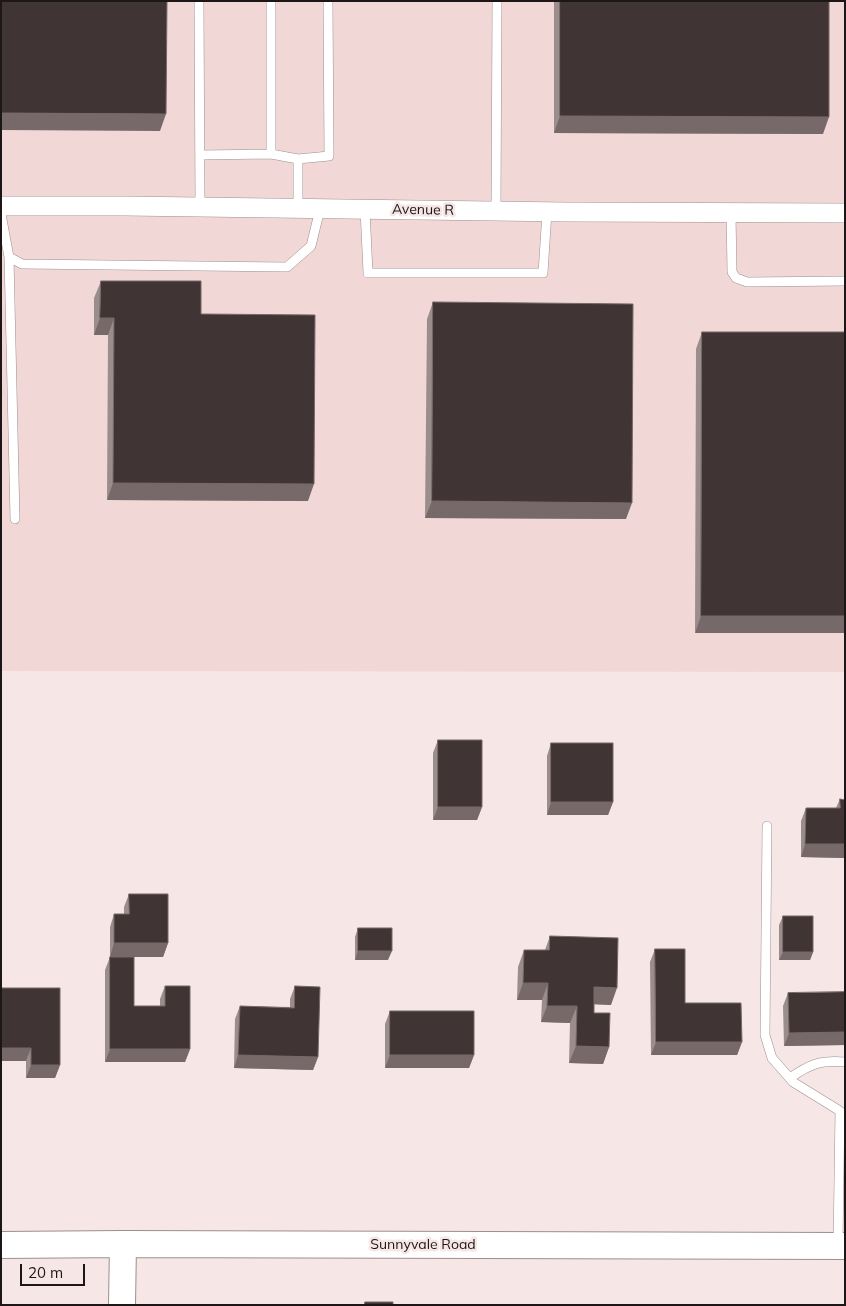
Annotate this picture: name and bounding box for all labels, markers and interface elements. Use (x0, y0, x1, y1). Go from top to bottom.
street label: Avenue R (392, 201, 454, 219)
street label: Sunnyvale Road (370, 1237, 476, 1253)
scale bar (22, 1254, 88, 1286)
text: 20 m (28, 1263, 63, 1282)

